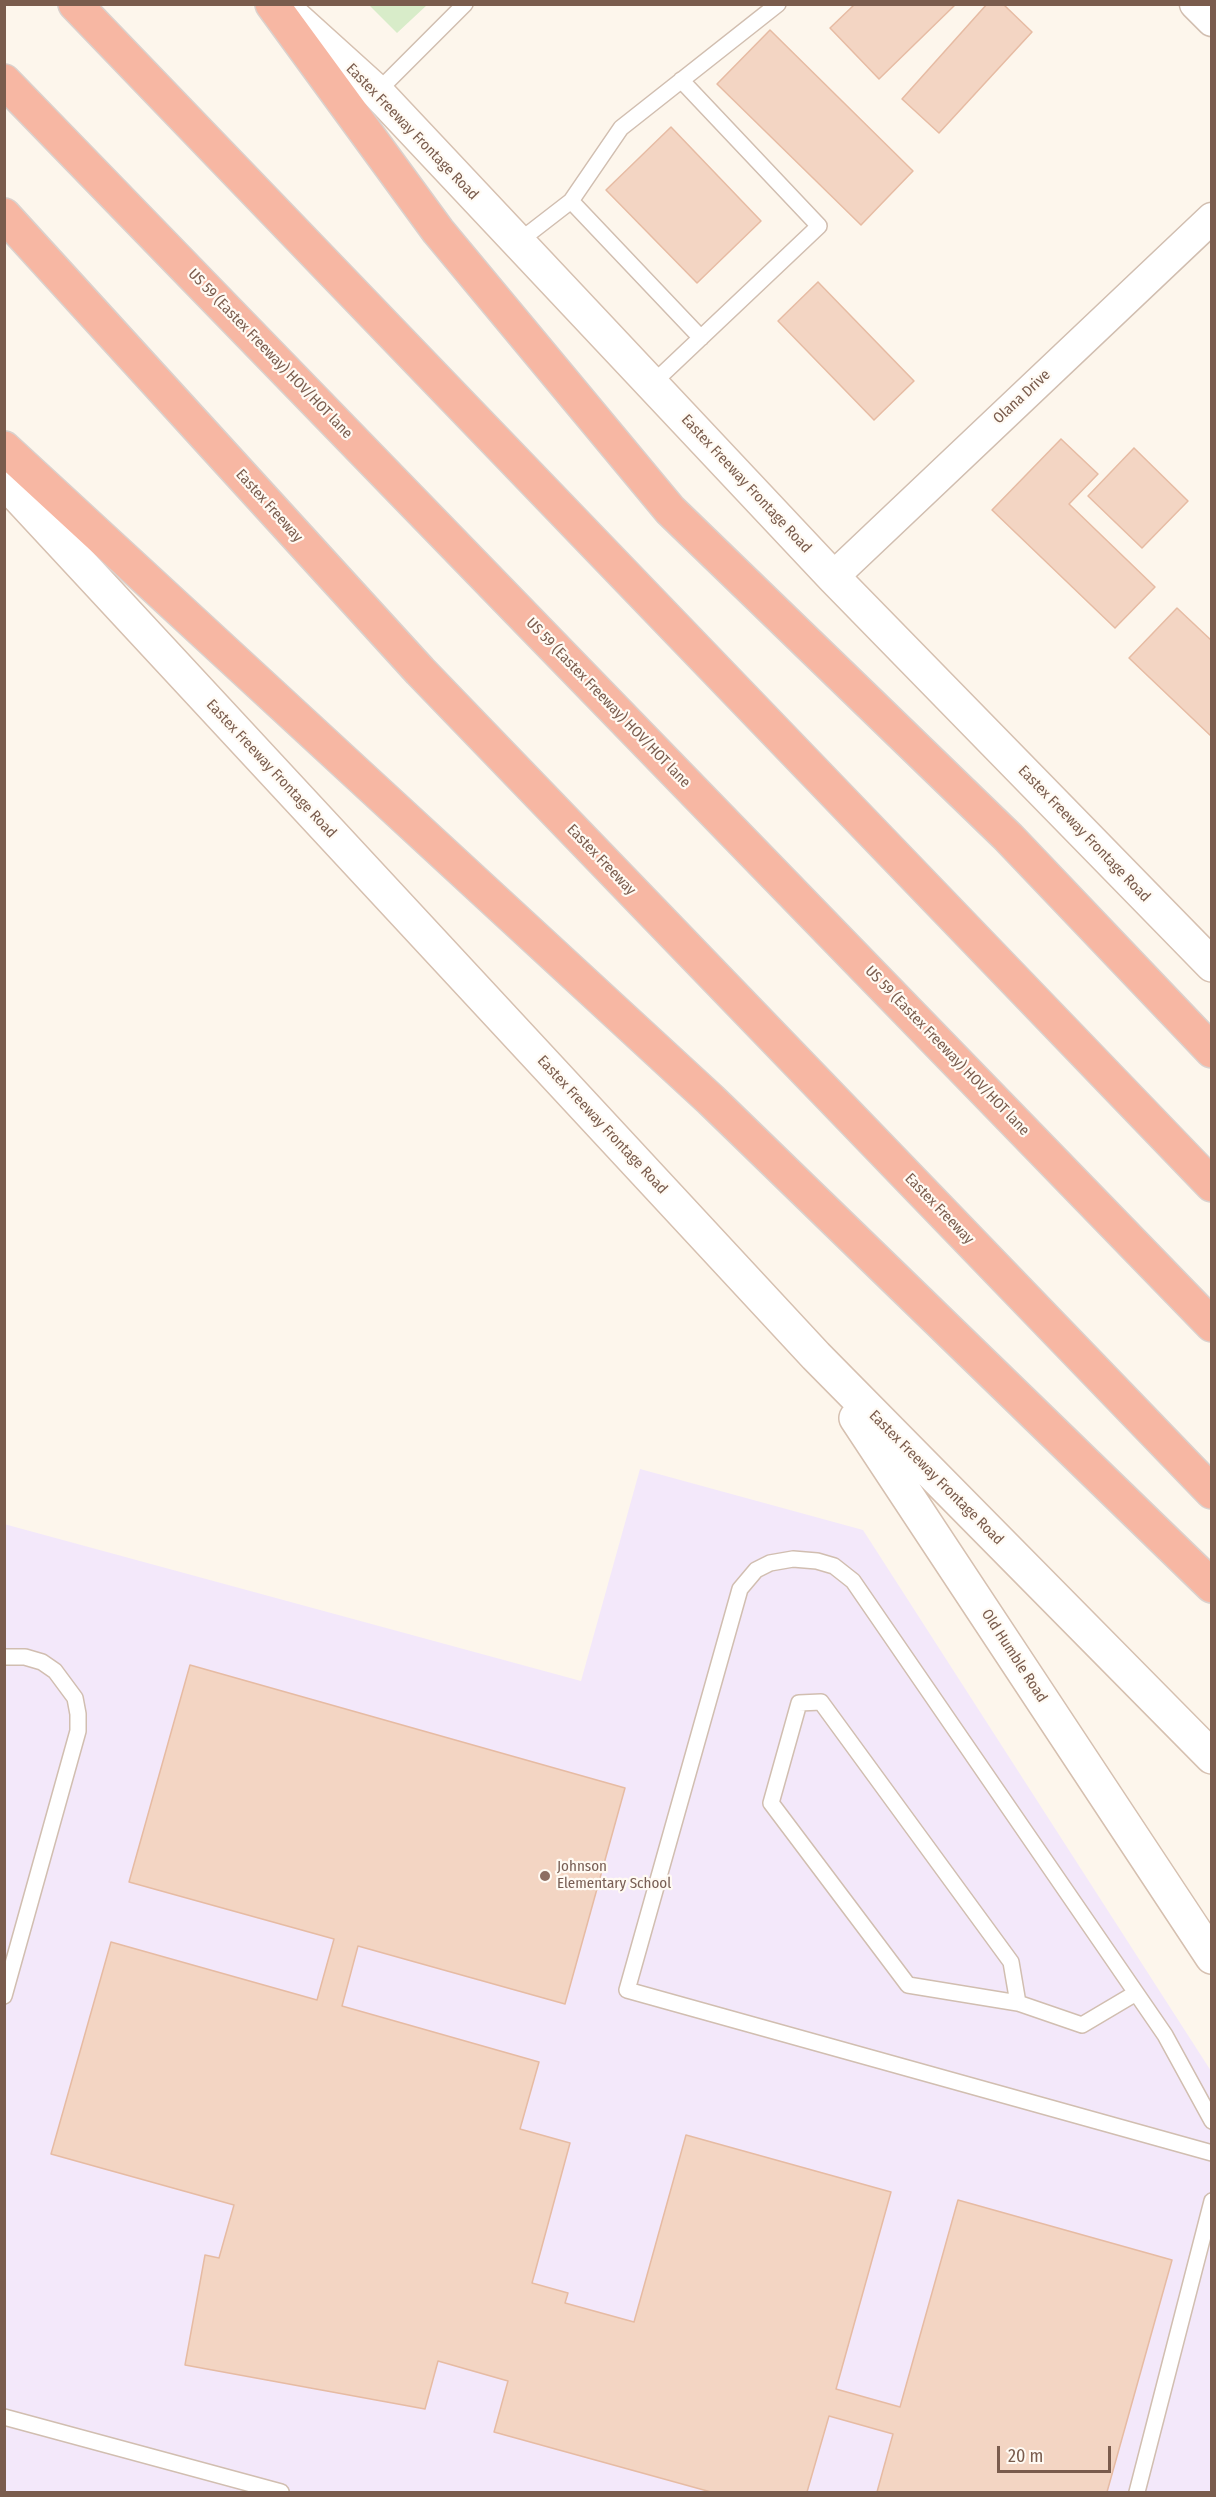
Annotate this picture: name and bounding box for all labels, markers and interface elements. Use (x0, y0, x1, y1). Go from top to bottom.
street label: Eastex Freeway Frontage Road (342, 60, 482, 204)
street label: US 59 (Eastex Freeway) HOV/HOT lane (184, 265, 356, 443)
street label: Olana Drive (990, 366, 1054, 428)
street label: Eastex Freeway Frontage Road (677, 411, 815, 557)
street label: Eastex Freeway (232, 466, 306, 546)
street label: US 59 (Eastex Freeway) HOV/HOT lane (522, 614, 694, 792)
street label: Eastex Freeway Frontage Road (202, 696, 340, 842)
street label: Eastex Freeway Frontage Road (1014, 762, 1154, 906)
street label: Eastex Freeway (563, 821, 639, 899)
street label: US 59 (Eastex Freeway) HOV/HOT lane (861, 962, 1033, 1140)
street label: Eastex Freeway Frontage Road (533, 1052, 671, 1198)
street label: Eastex Freeway (901, 1170, 977, 1248)
street label: Eastex Freeway Frontage Road (865, 1407, 1007, 1549)
street label: Old Humble Road (977, 1606, 1051, 1706)
place label: Johnson Elementary School (557, 1858, 671, 1893)
marker: Johnson Elementary School (538, 1869, 552, 1883)
scale bar (1000, 2434, 1114, 2472)
text: 20 m (1008, 2445, 1043, 2467)

